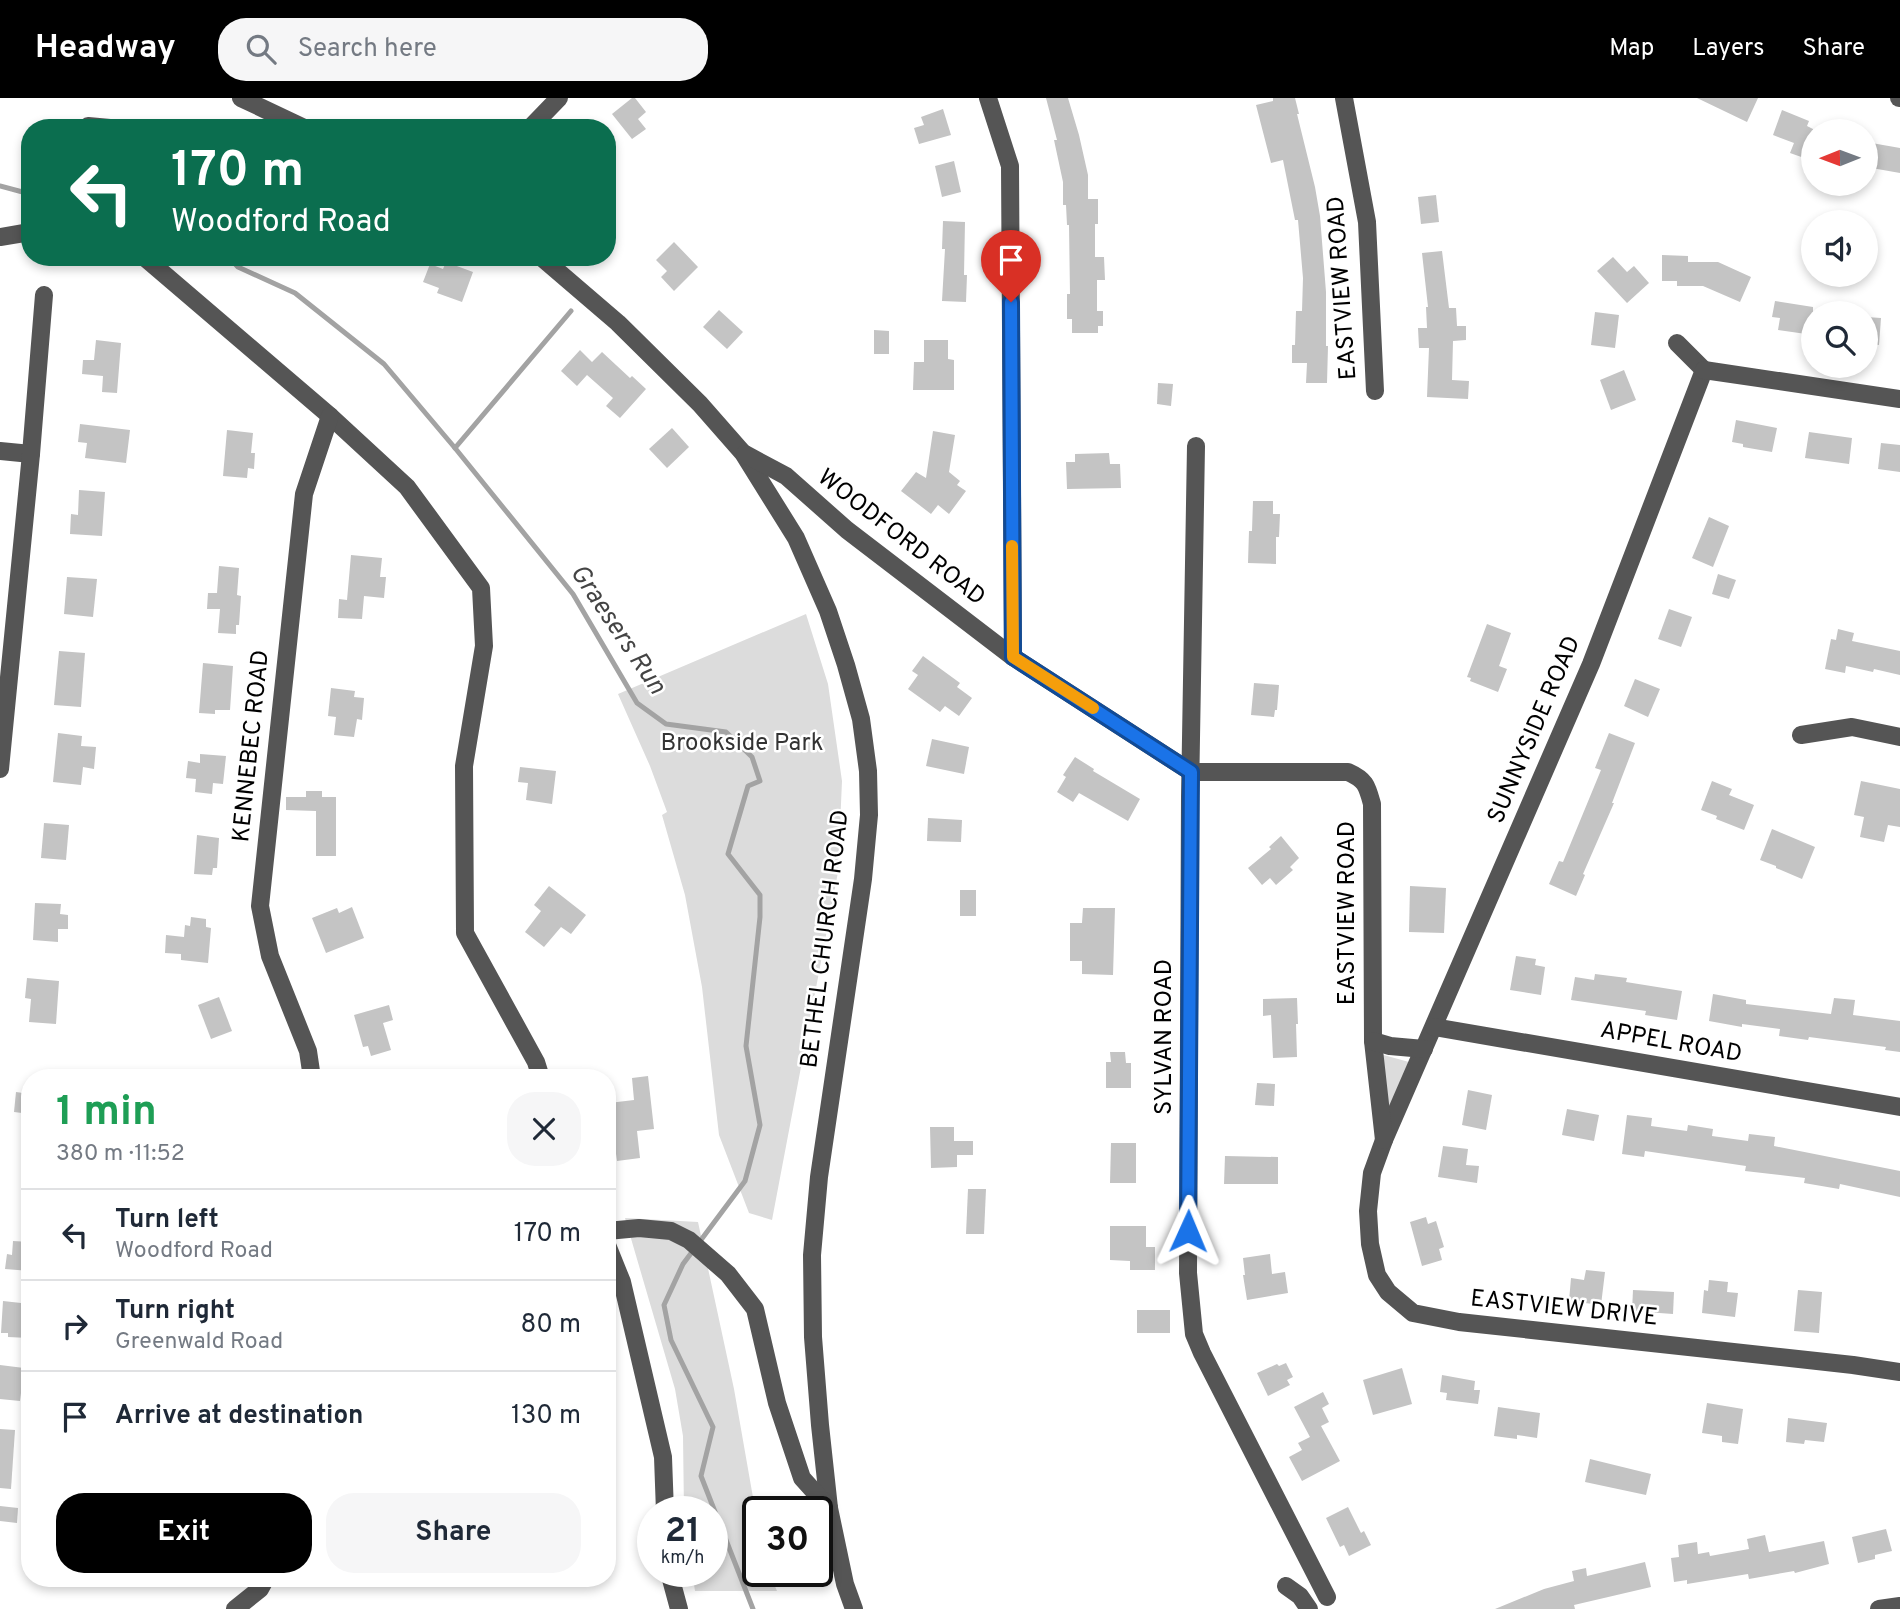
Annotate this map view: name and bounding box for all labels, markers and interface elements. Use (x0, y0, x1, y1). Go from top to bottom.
search box (218, 18, 708, 81)
text: Headway (35, 28, 176, 70)
icon: search (242, 30, 280, 68)
text: Search here (298, 33, 437, 66)
text: Map (1609, 34, 1654, 64)
text: Layers (1692, 34, 1764, 64)
text: Share (1802, 34, 1865, 64)
north arrow (1801, 119, 1878, 196)
map controls (1801, 119, 1878, 378)
text: 170 m (171, 142, 304, 204)
icon: left (56, 147, 147, 238)
street label: EASTVIEW ROAD (1322, 195, 1364, 381)
text: Woodford Road (171, 203, 391, 243)
button: sound (1801, 210, 1878, 287)
pin (981, 230, 1041, 302)
icon: arrive (992, 241, 1030, 279)
button: search (1801, 301, 1878, 378)
street label: WOODFORD ROAD (811, 463, 991, 613)
water label: Graesers Run (561, 559, 673, 701)
street label: SUNNYSIDE ROAD (1482, 632, 1588, 828)
street label: KENNEBEC ROAD (227, 648, 277, 844)
park label: Brookside Park (661, 729, 823, 759)
street label: BETHEL CHURCH ROAD (795, 808, 857, 1070)
street label: EASTVIEW ROAD (1333, 821, 1363, 1005)
street label: SYLVAN ROAD (1150, 959, 1180, 1115)
street label: APPEL ROAD (1598, 1016, 1744, 1070)
text: 1 min (56, 1087, 157, 1140)
button: close (507, 1092, 581, 1166)
text: 380 m · 11:52 (56, 1140, 185, 1169)
position arrow (1151, 1194, 1225, 1268)
text: Turn left (115, 1204, 219, 1237)
icon: left (56, 1216, 94, 1254)
text: 170 m (514, 1218, 581, 1251)
text: Woodford Road (115, 1237, 273, 1266)
street label: EASTVIEW DRIVE (1469, 1284, 1659, 1334)
text: Turn right (115, 1295, 235, 1328)
icon: right (56, 1307, 94, 1345)
text: 80 m (521, 1309, 581, 1342)
text: Greenwald Road (115, 1328, 283, 1357)
icon: arrive (56, 1398, 94, 1436)
text: Arrive at destination (115, 1400, 363, 1433)
text: 130 m (511, 1400, 581, 1433)
button: Exit (56, 1493, 312, 1573)
button: Share (326, 1493, 581, 1573)
speed limit sign: 30 (742, 1496, 833, 1587)
text: 21 (665, 1510, 700, 1554)
text: km/h (661, 1547, 704, 1570)

